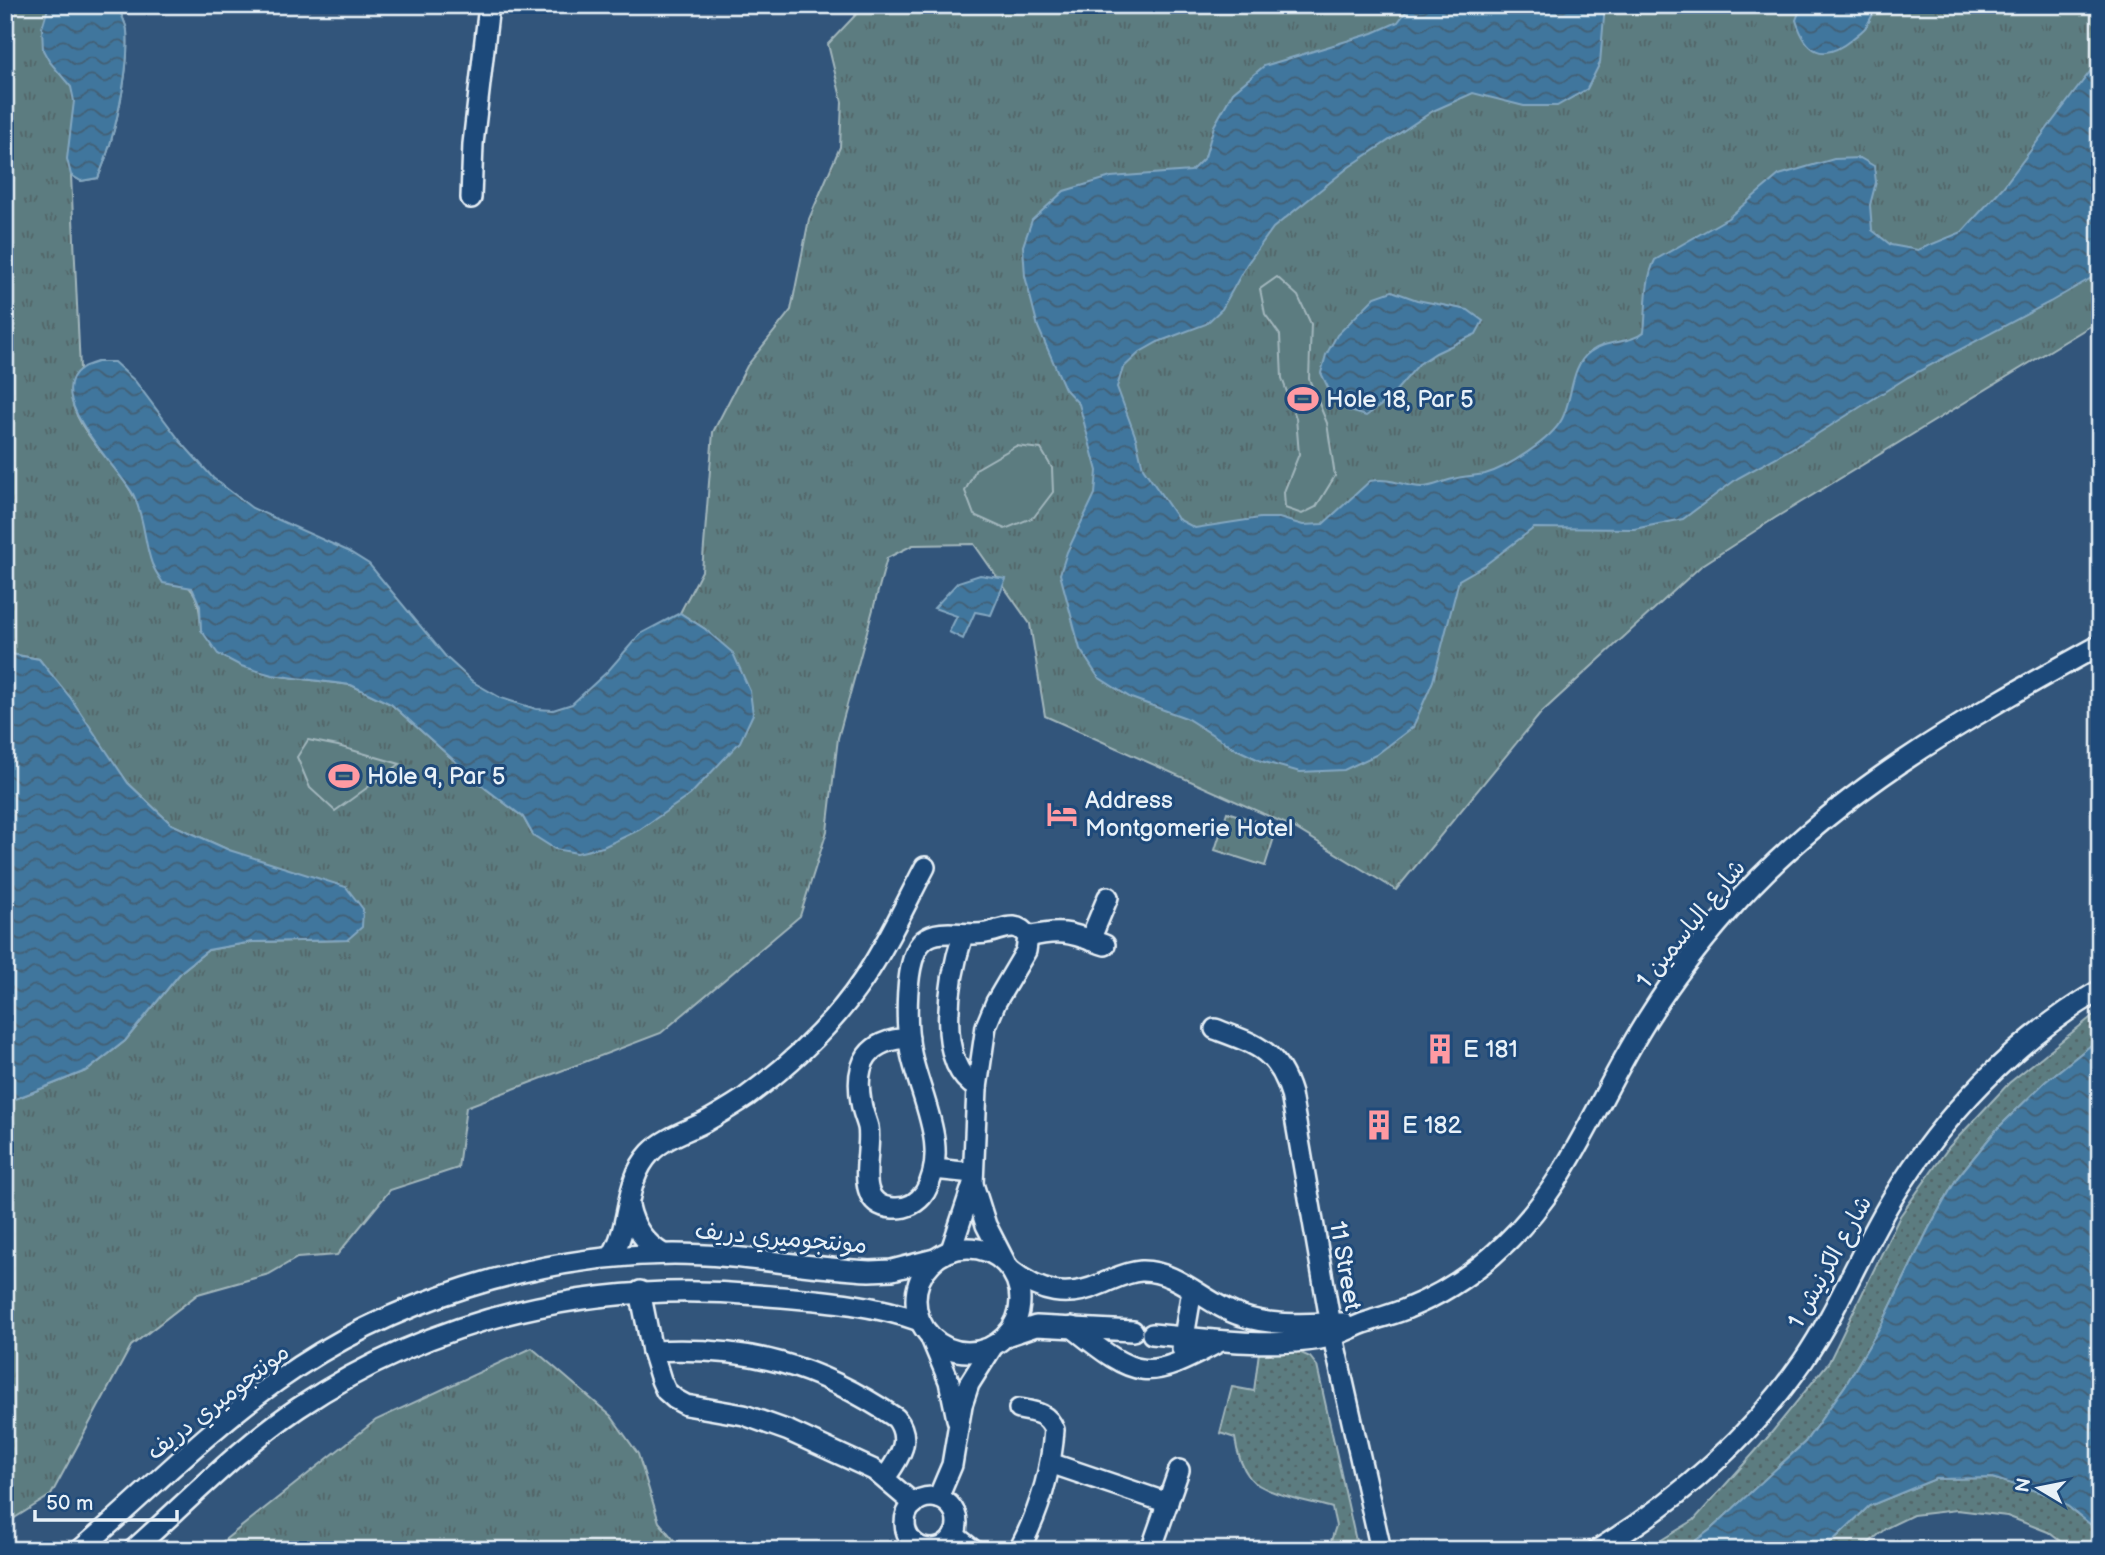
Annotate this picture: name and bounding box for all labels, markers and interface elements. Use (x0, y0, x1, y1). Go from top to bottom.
sports icon: Hole 18, Par 5 (1286, 382, 1320, 416)
place label: Hole 18, Par 5 (1326, 385, 1474, 414)
sports icon: Hole 9, Par 5 (327, 759, 361, 793)
place label: Hole 9, Par 5 (367, 762, 505, 791)
place label: Address Montgomerie Hotel (1085, 786, 1293, 843)
hotel icon: Address Montgomerie Hotel (1045, 797, 1079, 831)
street label: شارع الياسمين 1 (1630, 854, 1753, 996)
building icon: E 181 (1423, 1032, 1457, 1066)
place label: E 181 (1463, 1035, 1518, 1064)
building icon: E 182 (1362, 1108, 1396, 1142)
place label: E 182 (1402, 1111, 1462, 1140)
street label: شارع الكرنيش 1 (1782, 1191, 1880, 1334)
street label: مونتجوميري دريف (693, 1216, 868, 1262)
street label: 11 Street (1323, 1219, 1367, 1314)
street label: مونتجوميري دريف (141, 1337, 296, 1468)
north arrow (2004, 1454, 2074, 1524)
text: N (2011, 1476, 2036, 1494)
scale bar (35, 1478, 177, 1522)
text: 50 m (46, 1491, 93, 1516)

